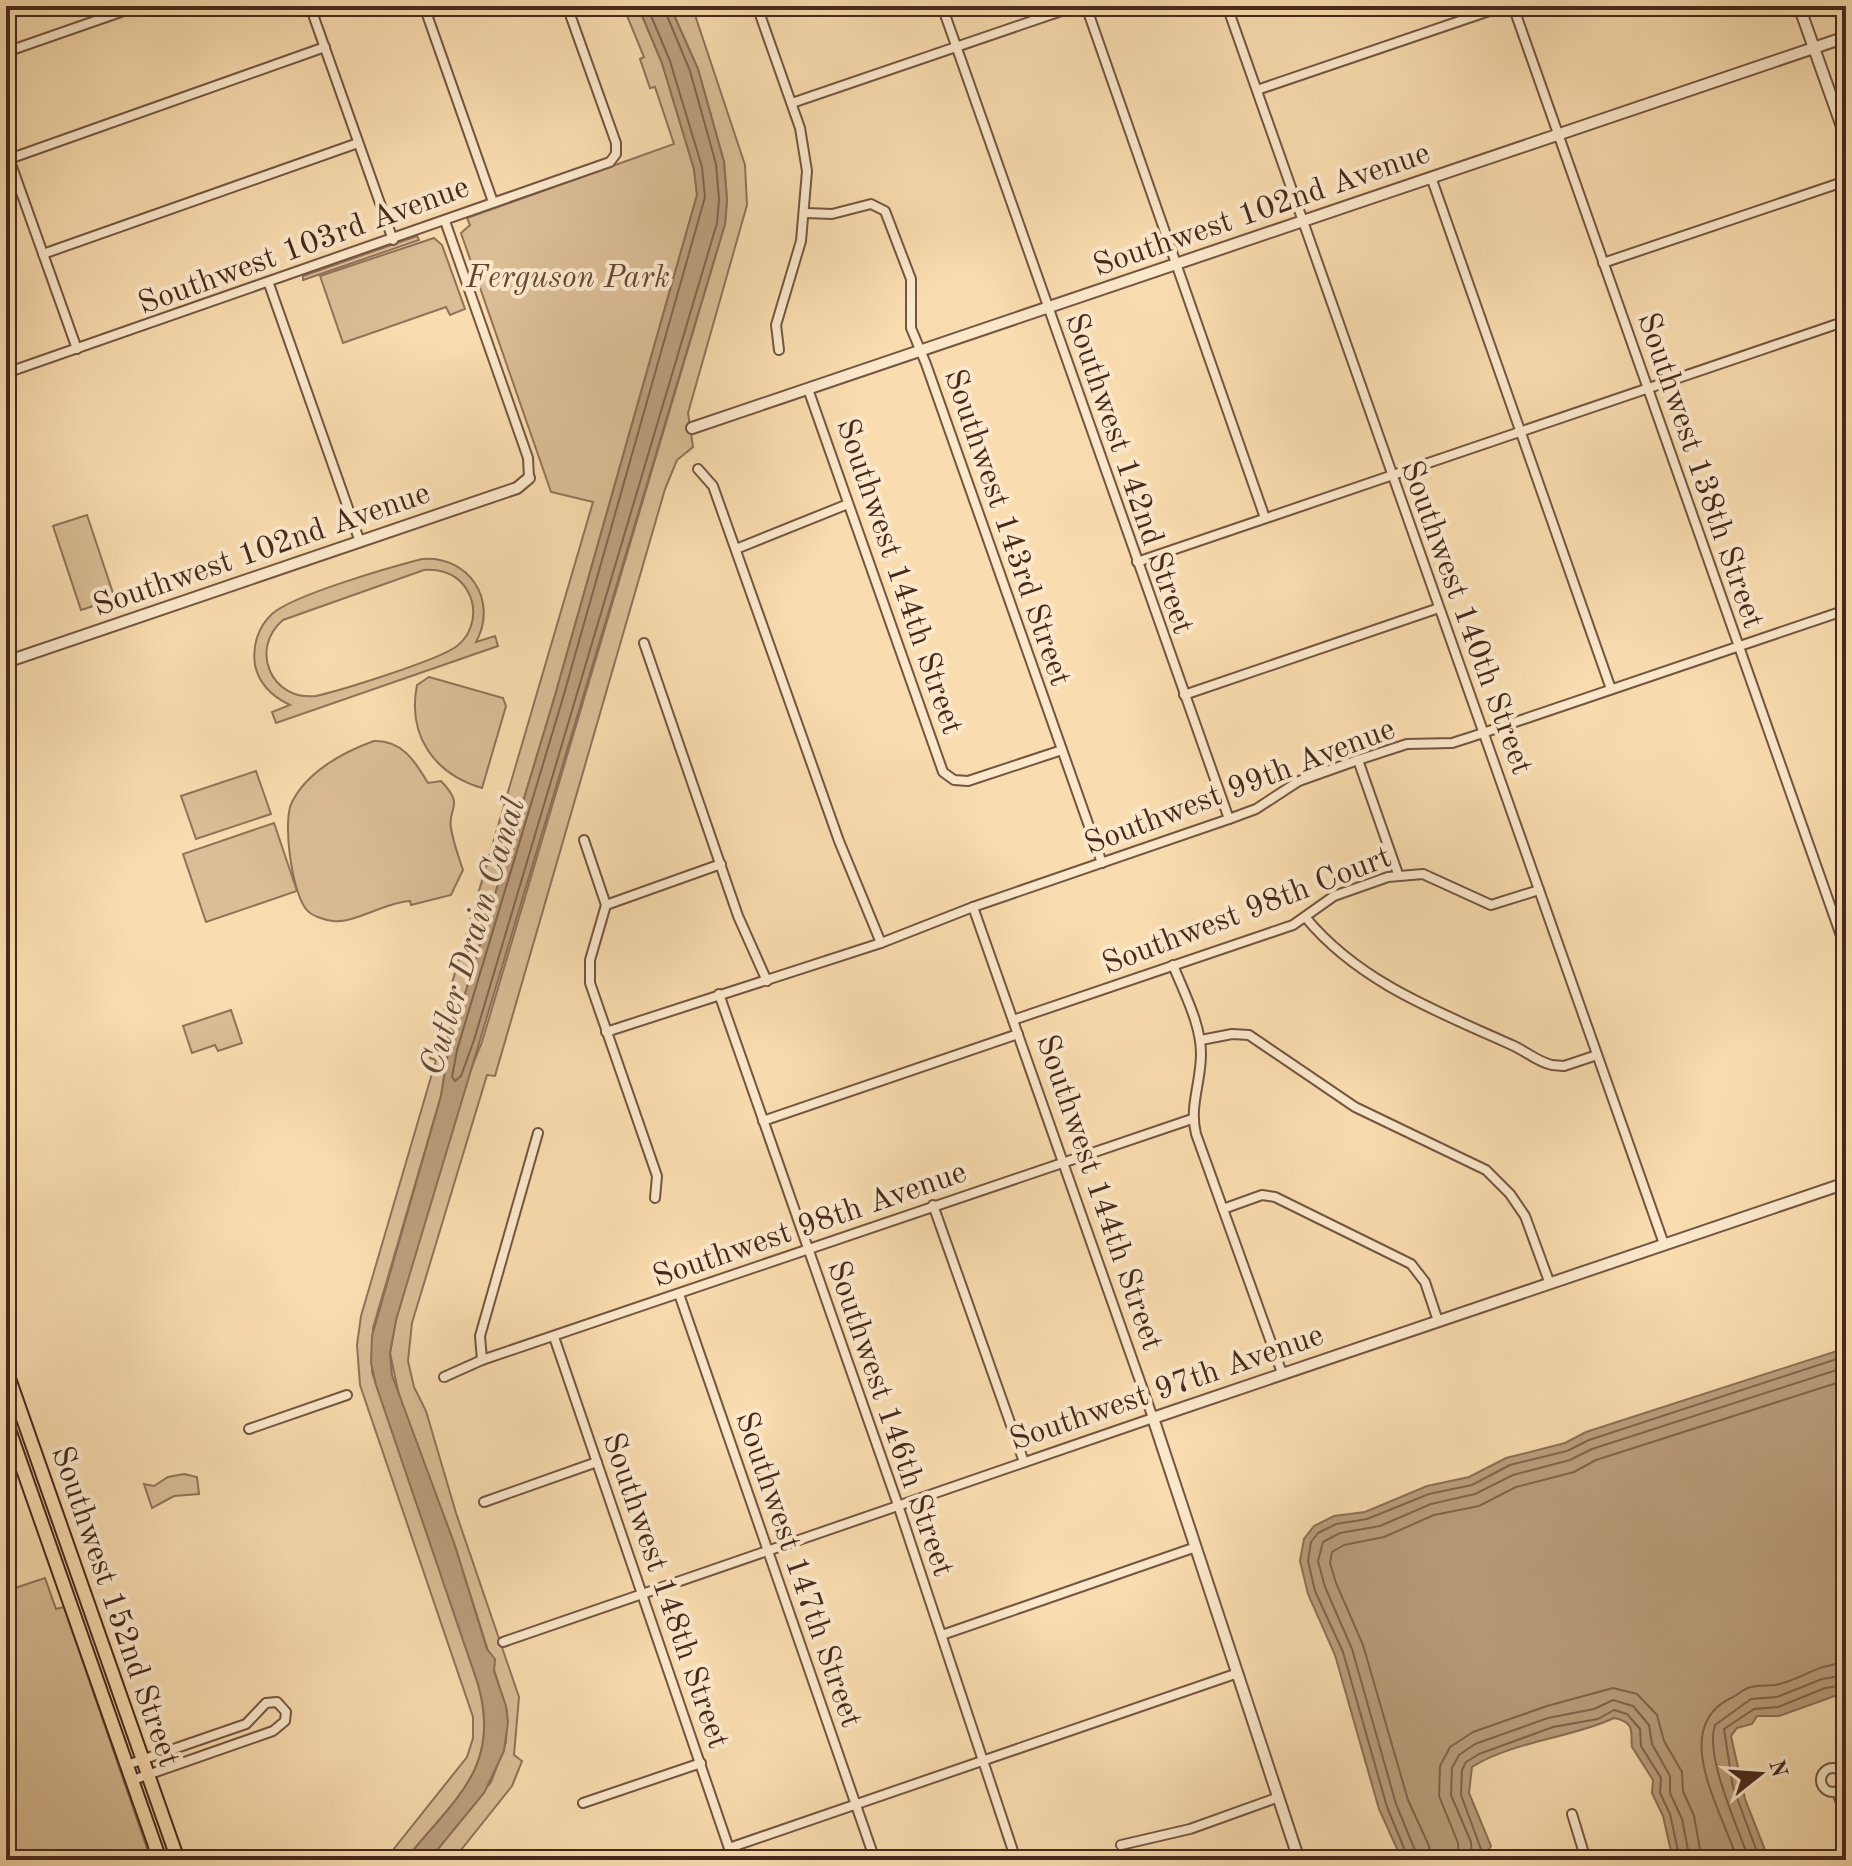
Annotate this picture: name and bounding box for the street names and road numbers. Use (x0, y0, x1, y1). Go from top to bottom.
street label: Southwest 102nd Avenue (1090, 138, 1434, 284)
street label: Southwest 103rd Avenue (134, 172, 474, 322)
street label: Southwest 142nd Street (1058, 309, 1198, 638)
street label: Southwest 138th Street (1630, 309, 1768, 633)
street label: Southwest 143rd Street (937, 365, 1075, 690)
street label: Southwest 144th Street (829, 415, 967, 739)
street label: Southwest 140th Street (1393, 457, 1537, 779)
street label: Southwest 102nd Avenue (90, 478, 434, 624)
street label: Southwest 99th Avenue (1080, 714, 1400, 862)
street label: Southwest 98th Court (1098, 842, 1396, 982)
street label: Southwest 144th Street (1029, 1031, 1167, 1355)
street label: Southwest 98th Avenue (649, 1157, 971, 1295)
street label: Southwest 146th Street (820, 1257, 958, 1581)
street label: Southwest 97th Avenue (1006, 1320, 1328, 1458)
street label: Southwest 147th Street (728, 1408, 866, 1732)
street label: Southwest 148th Street (595, 1429, 733, 1753)
street label: Southwest 152nd Street (44, 1442, 184, 1771)

